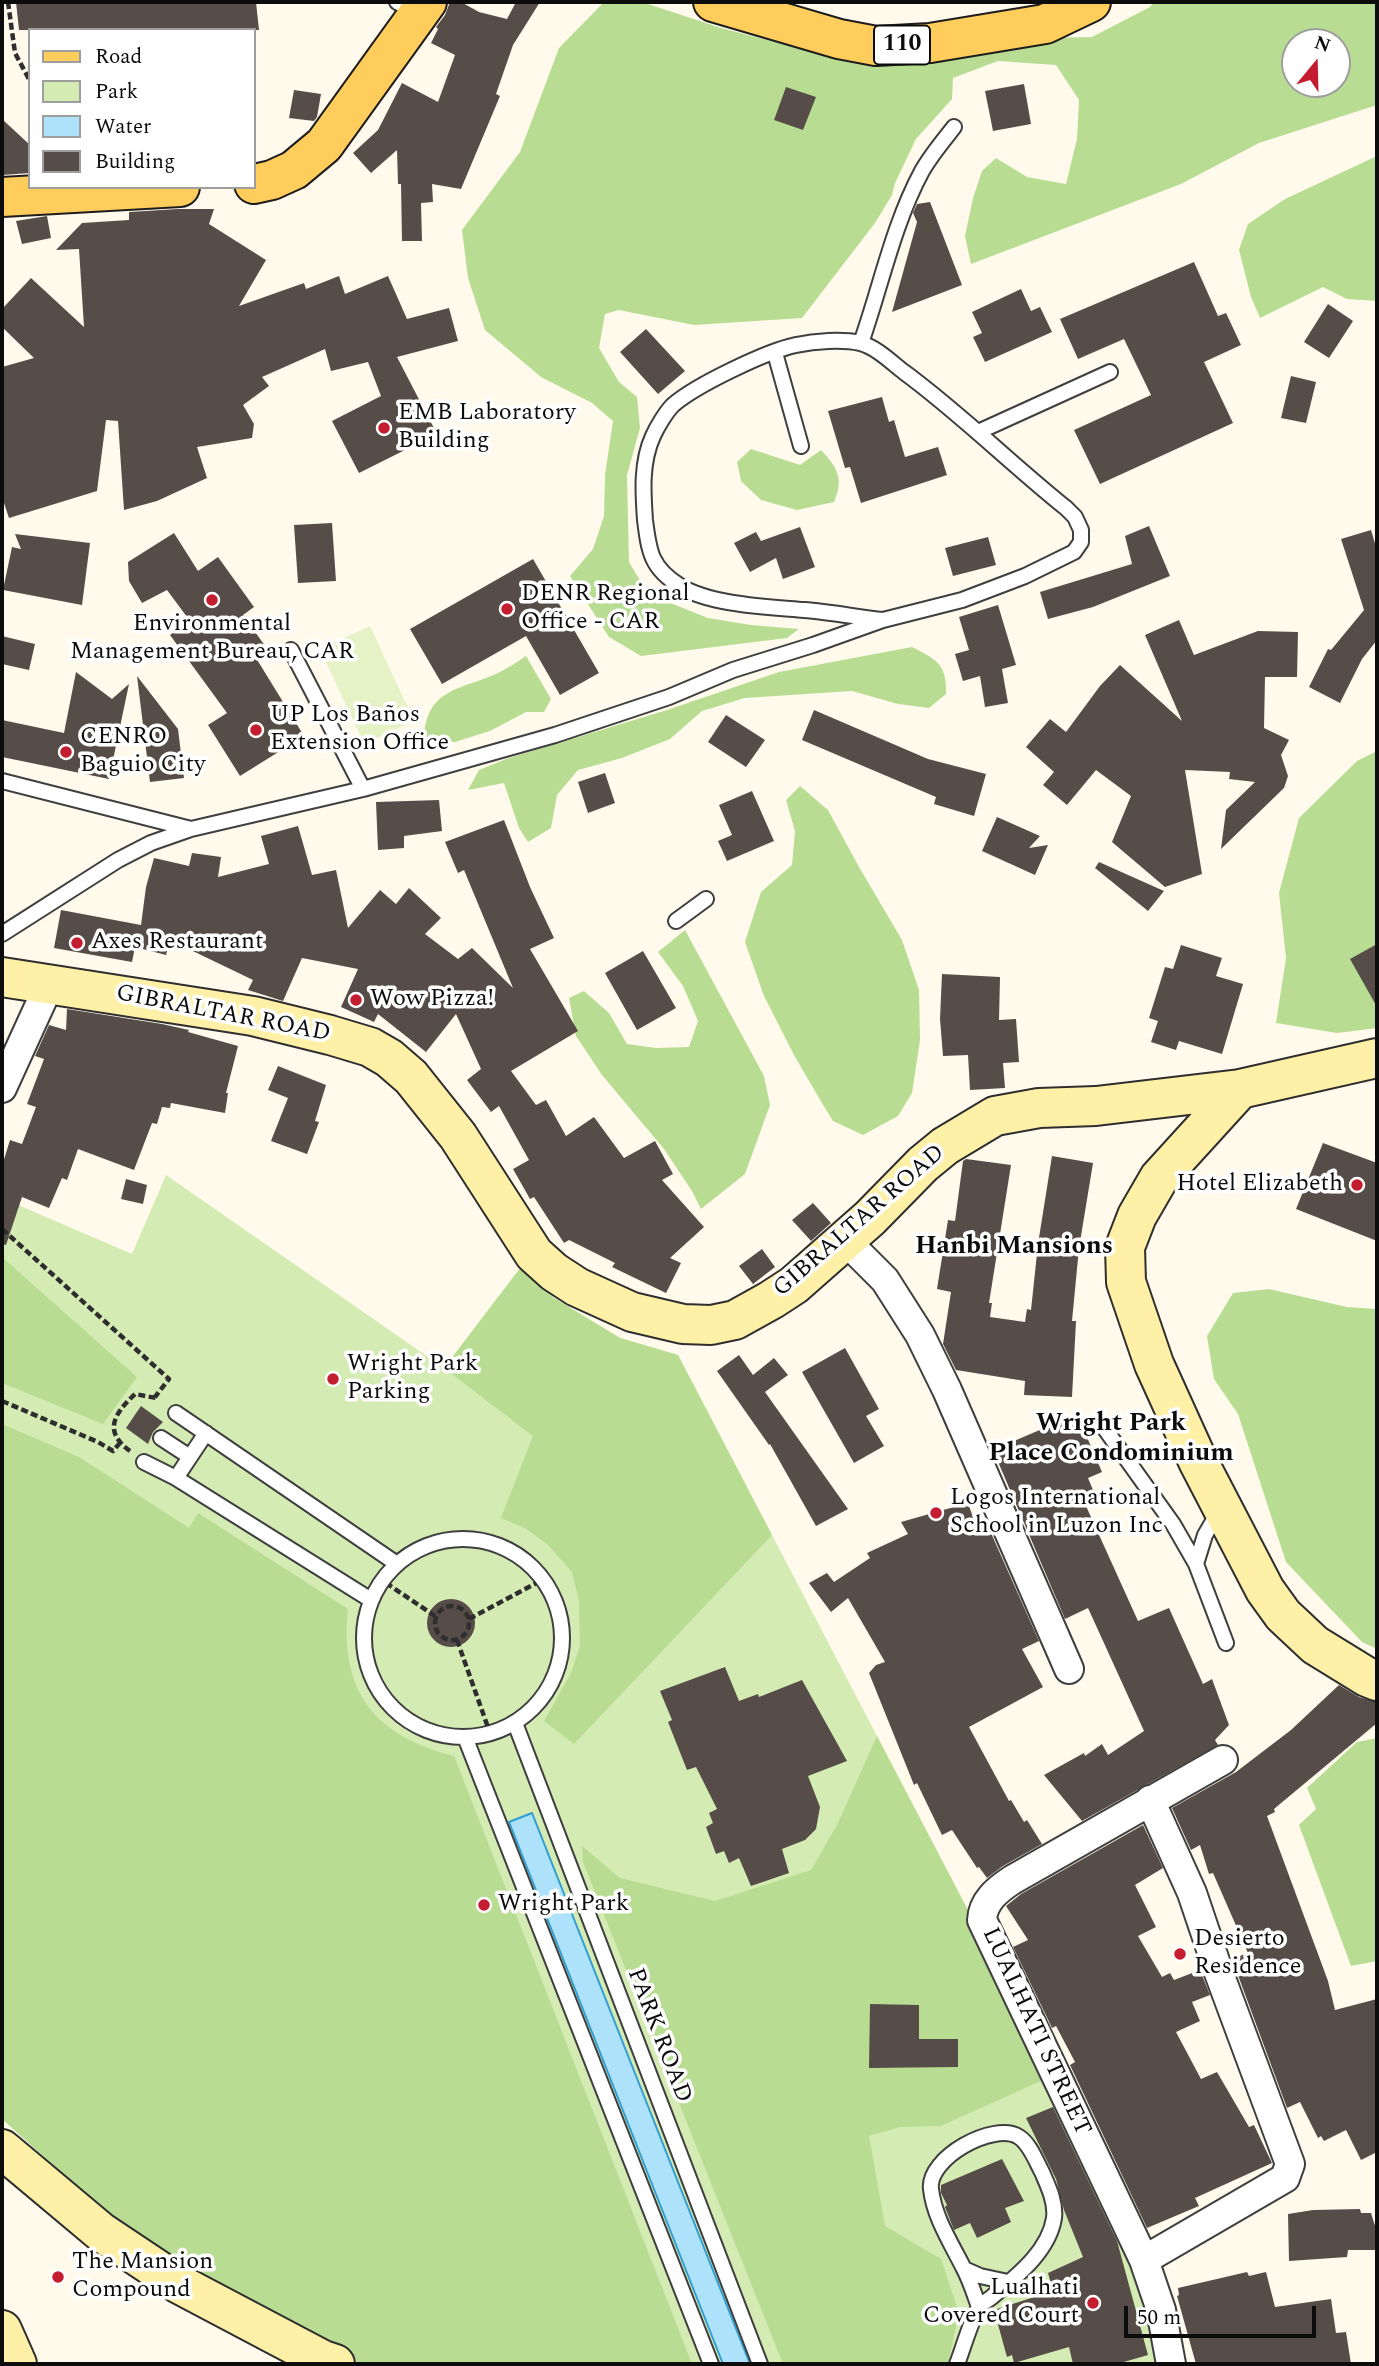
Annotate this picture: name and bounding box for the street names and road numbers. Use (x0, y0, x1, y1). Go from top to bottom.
road number: 110 (874, 26, 930, 64)
street label: GIBRALTAR ROAD (113, 980, 333, 1050)
street label: GIBRALTAR ROAD (768, 1140, 952, 1304)
street label: LUALHATI STREET (974, 1923, 1096, 2141)
street label: PARK ROAD (619, 1965, 697, 2107)

